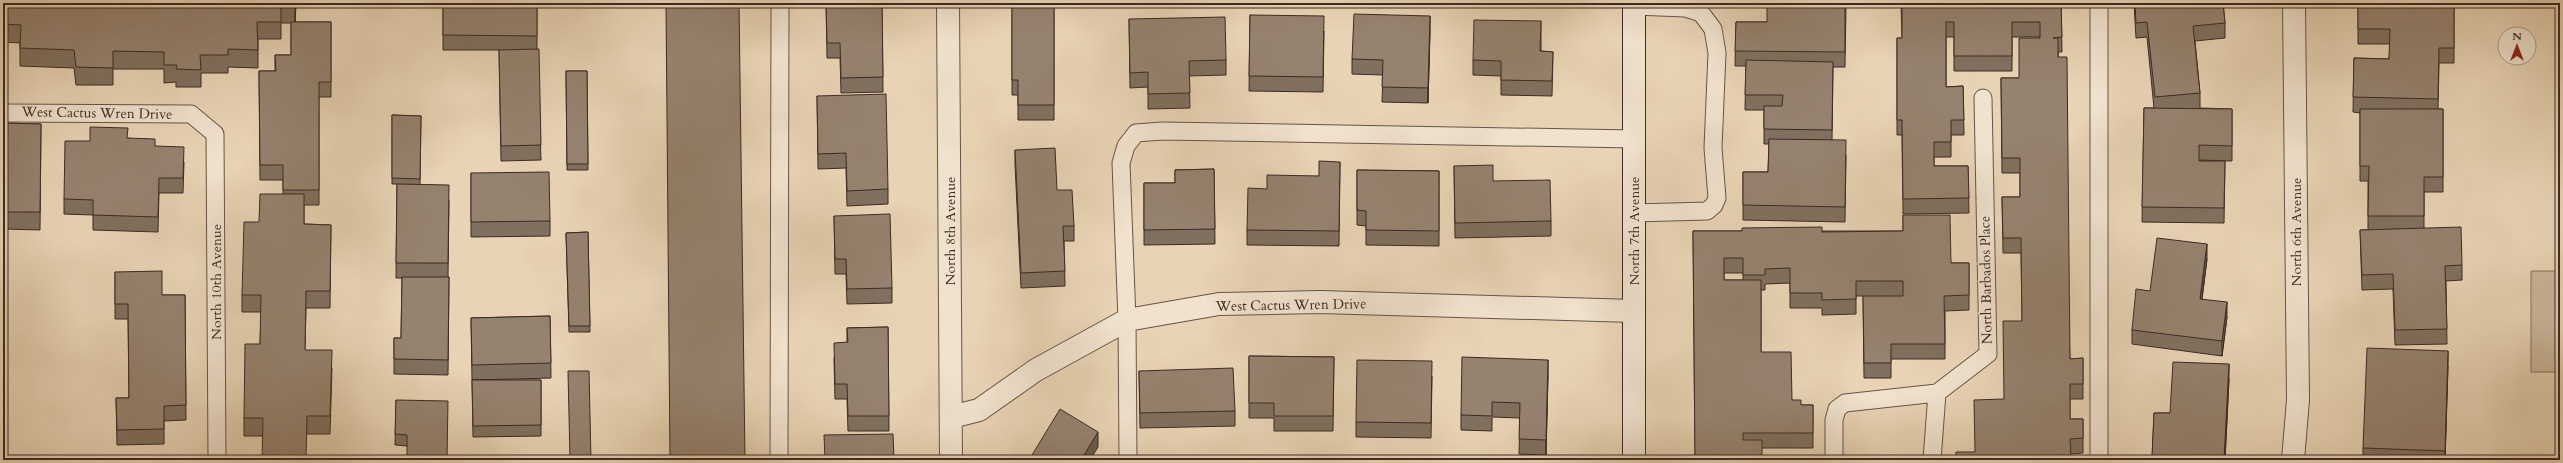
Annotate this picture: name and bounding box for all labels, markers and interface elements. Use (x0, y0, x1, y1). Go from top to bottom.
north arrow (2497, 26, 2537, 66)
text: N (2512, 29, 2522, 44)
street label: West Cactus Wren Drive (20, 102, 173, 124)
street label: North 8th Avenue (941, 177, 960, 285)
street label: North 7th Avenue (1625, 177, 1644, 285)
street label: North 6th Avenue (2287, 178, 2306, 286)
street label: North Barbados Place (1975, 215, 1997, 345)
street label: North 10th Avenue (207, 224, 226, 340)
street label: West Cactus Wren Drive (1214, 294, 1367, 316)

